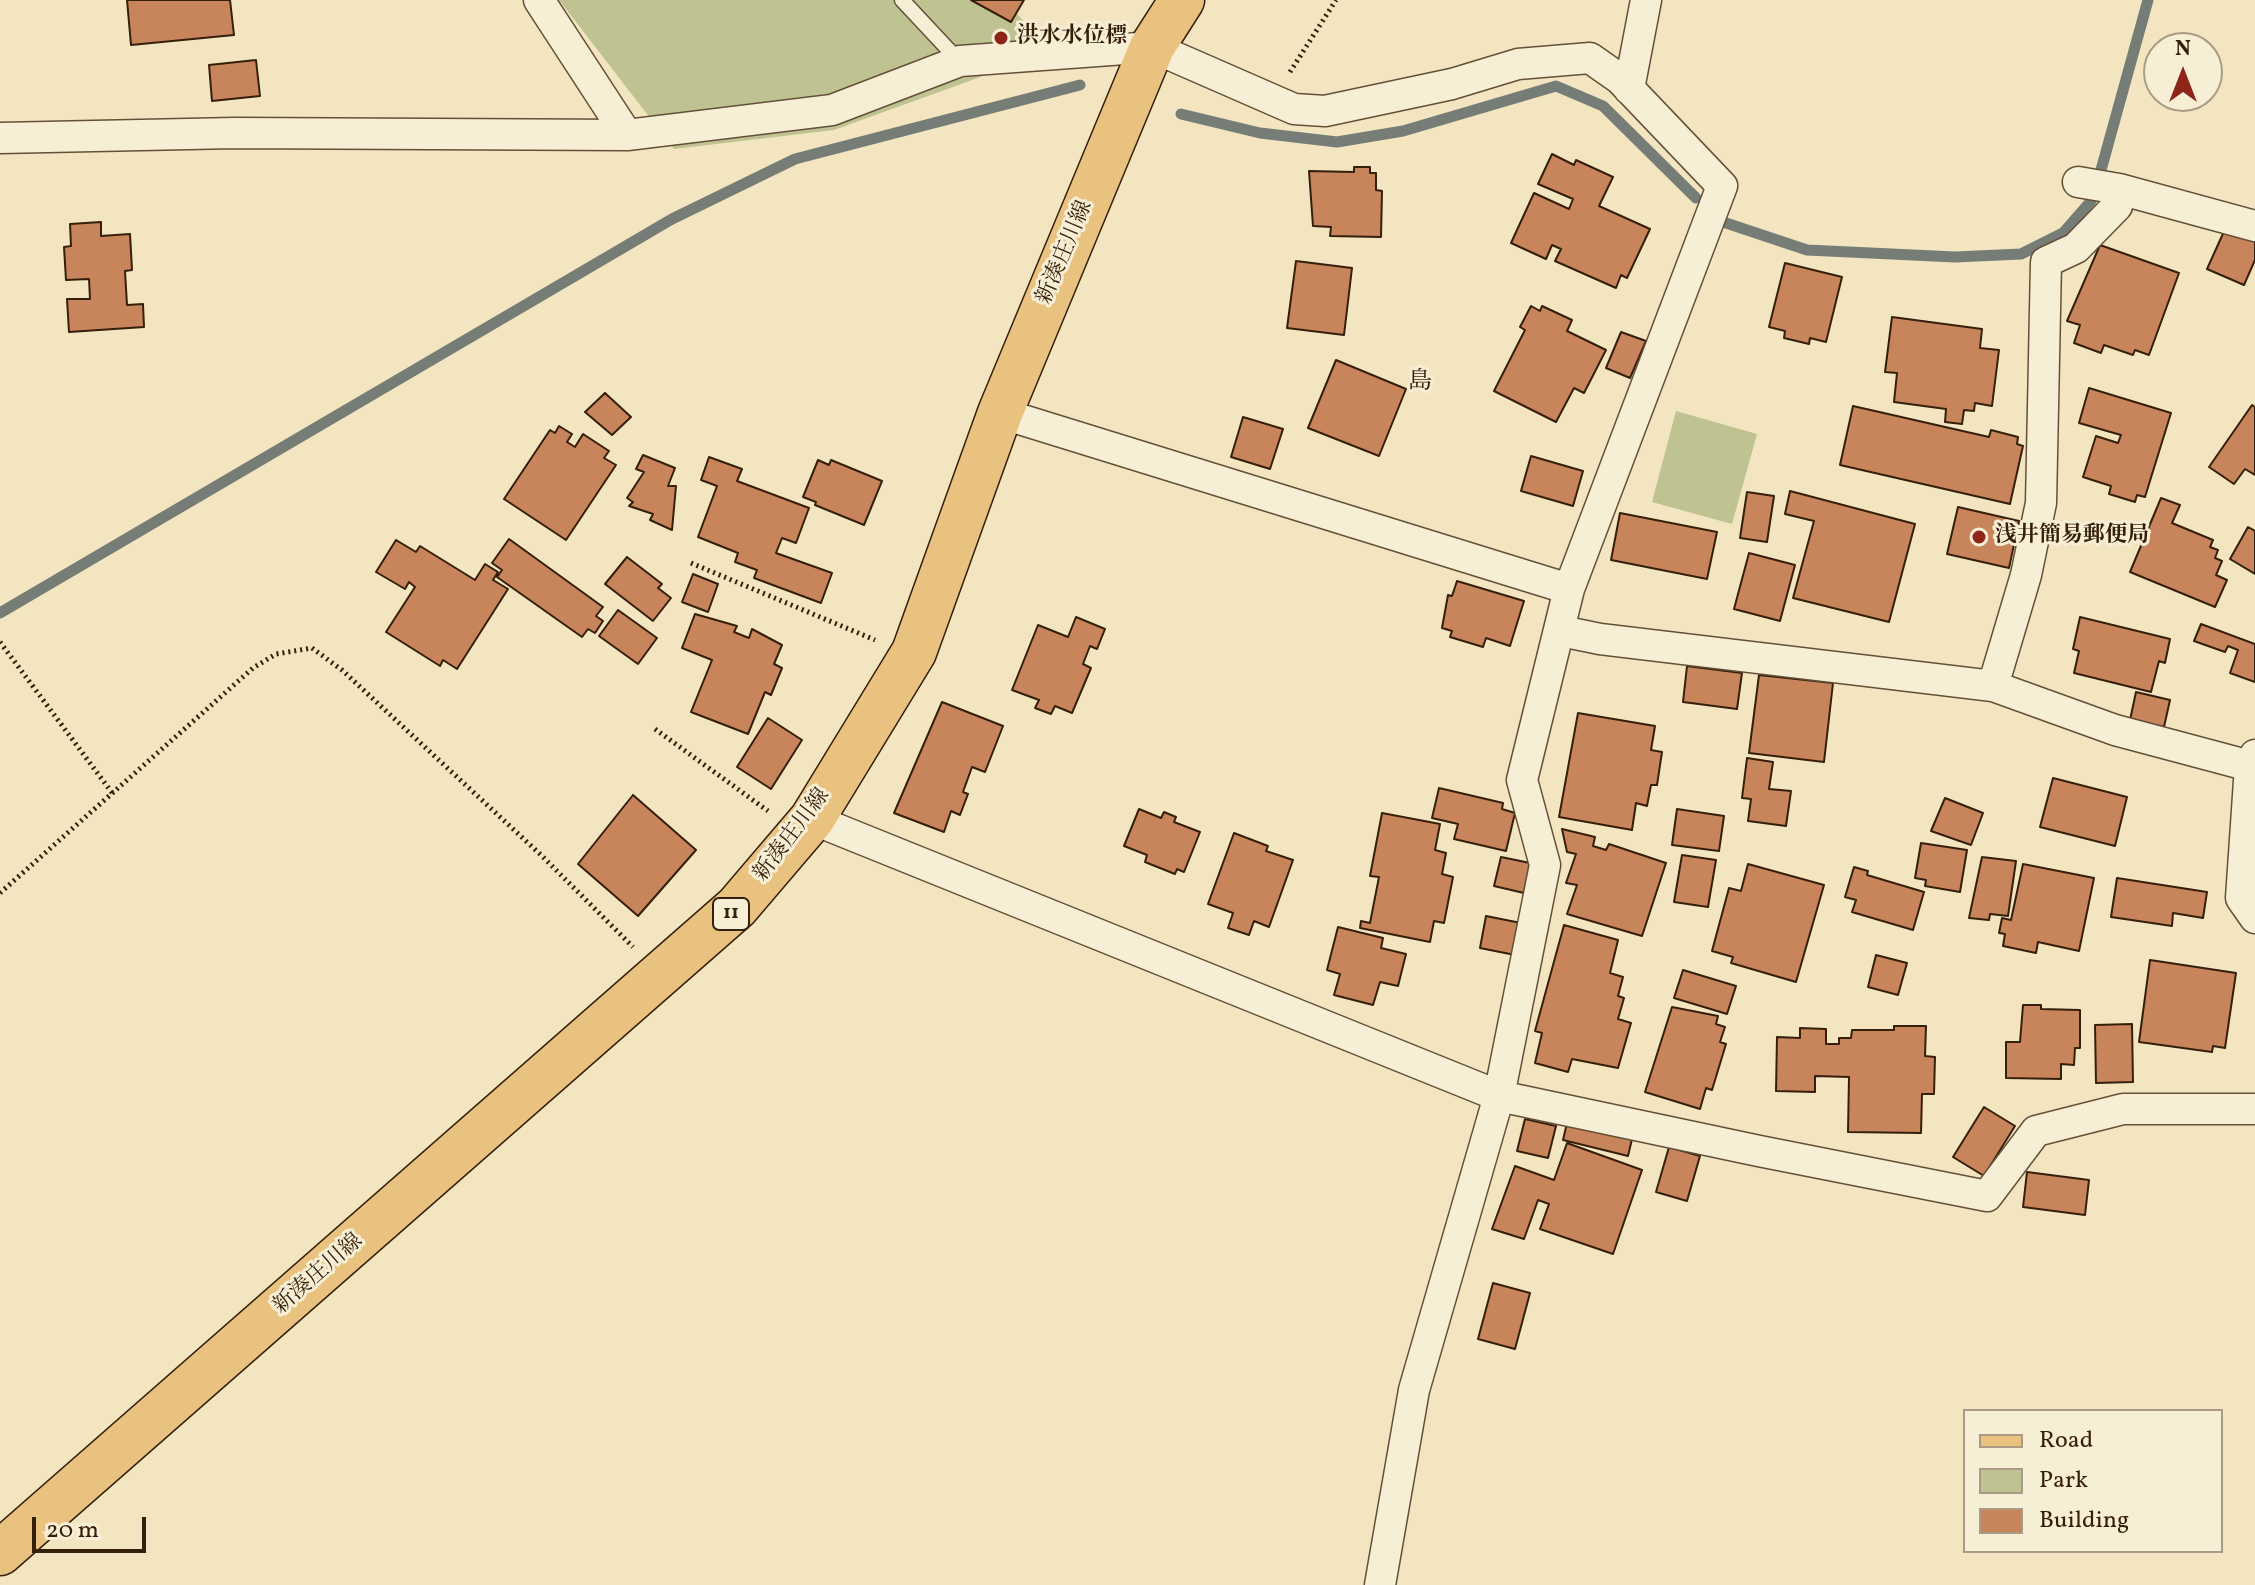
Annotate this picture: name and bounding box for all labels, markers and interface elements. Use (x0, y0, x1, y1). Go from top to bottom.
place label: 洪水水位標 (1017, 25, 1127, 51)
marker: 洪水水位標 (992, 29, 1010, 47)
north arrow (2143, 32, 2223, 112)
text: N (2175, 34, 2191, 65)
street label: 新湊庄川線 (1032, 197, 1100, 309)
district label: 島 (1408, 370, 1432, 398)
place label: 浅井簡易郵便局 (1995, 524, 2149, 550)
marker: 浅井簡易郵便局 (1970, 528, 1988, 546)
street label: 新湊庄川線 (749, 784, 837, 888)
road number: 11 (713, 898, 749, 930)
street label: 新湊庄川線 (269, 1229, 369, 1321)
legend (1963, 1409, 2223, 1553)
text: Road (2039, 1424, 2093, 1458)
text: Park (2039, 1464, 2088, 1498)
scale bar (36, 1501, 150, 1551)
text: Building (2039, 1504, 2129, 1538)
text: 20 m (46, 1514, 99, 1548)

